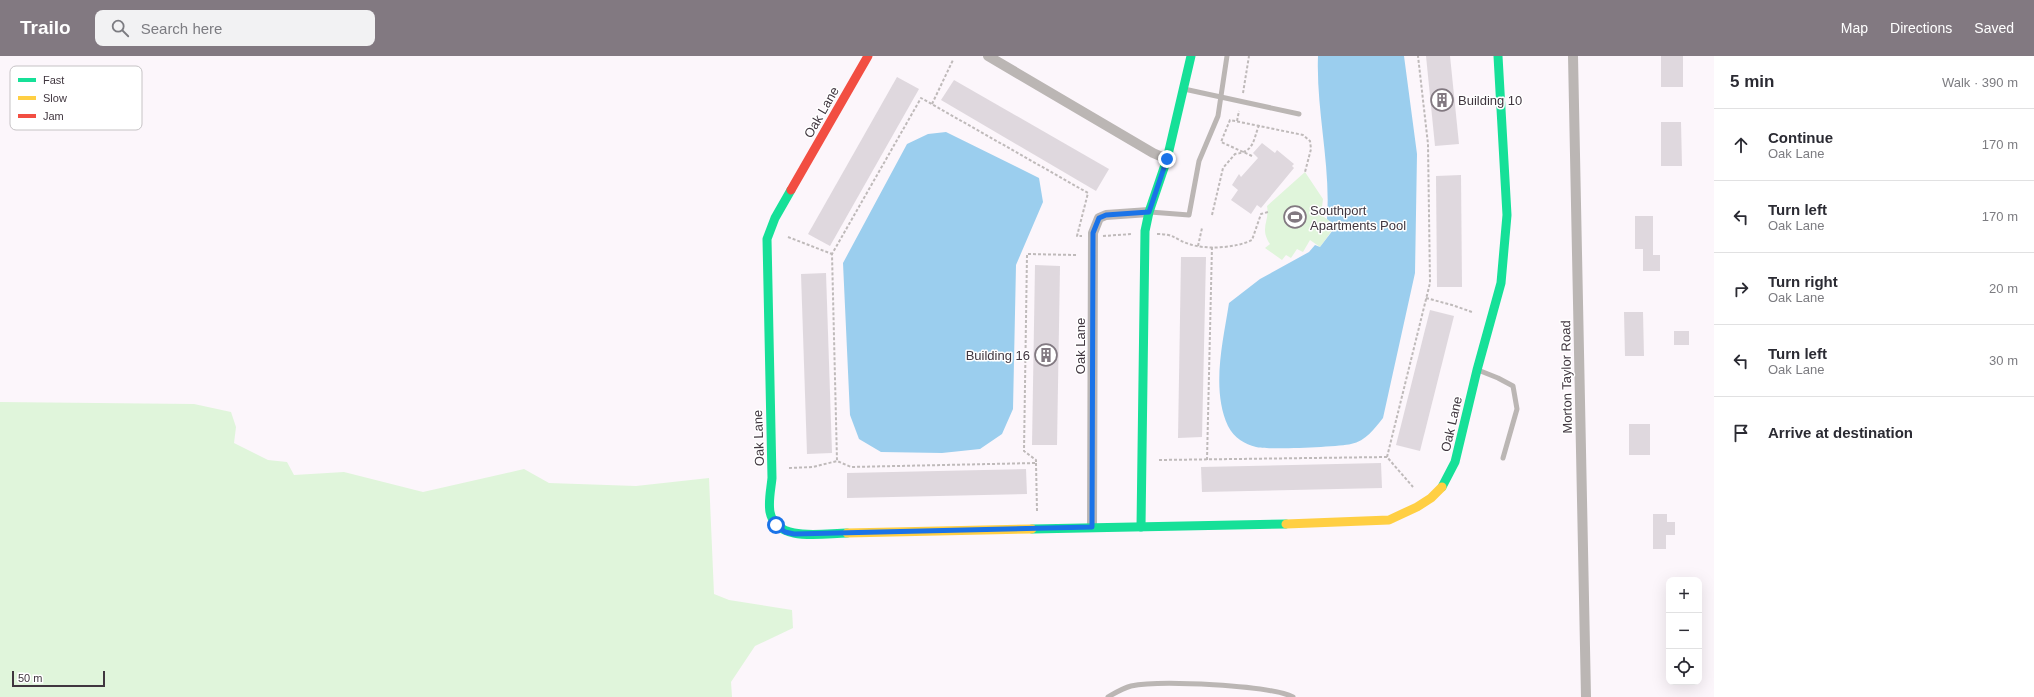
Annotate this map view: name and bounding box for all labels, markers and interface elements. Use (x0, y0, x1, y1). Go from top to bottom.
search box (95, 10, 375, 46)
text: Trailo (20, 17, 71, 38)
icon: search (109, 17, 131, 39)
text: Search here (141, 20, 222, 37)
text: Map (1841, 20, 1868, 36)
text: Directions (1890, 20, 1952, 36)
text: Saved (1974, 20, 2014, 36)
legend (10, 66, 142, 130)
text: 5 min (1730, 72, 1774, 91)
text: Fast (43, 74, 64, 86)
text: Walk · 390 m (1942, 75, 2018, 90)
street label: Oak Lane (801, 84, 842, 140)
building icon: Building 10 (1429, 87, 1455, 113)
text: Slow (43, 92, 67, 104)
place label: Building 10 (1458, 93, 1522, 108)
text: Jam (43, 110, 64, 122)
text: Continue (1768, 129, 1833, 146)
icon: ahead (1730, 134, 1752, 156)
text: 170 m (1982, 137, 2018, 152)
text: Oak Lane (1768, 146, 1824, 161)
route end (1158, 150, 1176, 168)
text: Turn left (1768, 201, 1827, 218)
place label: Southport Apartments Pool (1310, 203, 1406, 233)
sports icon: Southport Apartments Pool (1282, 204, 1308, 230)
icon: left (1730, 206, 1752, 228)
text: 170 m (1982, 209, 2018, 224)
text: Oak Lane (1768, 218, 1824, 233)
text: Turn right (1768, 273, 1838, 290)
icon: right (1730, 278, 1752, 300)
text: 20 m (1989, 281, 2018, 296)
text: Oak Lane (1768, 290, 1824, 305)
street label: Oak Lane (1073, 318, 1088, 374)
street label: Morton Taylor Road (1558, 320, 1575, 434)
building icon: Building 16 (1033, 342, 1059, 368)
text: Turn left (1768, 345, 1827, 362)
place label: Building 16 (966, 348, 1030, 363)
icon: left (1730, 350, 1752, 372)
text: 30 m (1989, 353, 2018, 368)
text: Oak Lane (1768, 362, 1824, 377)
street label: Oak Lane (1438, 395, 1465, 453)
street label: Oak Lane (750, 410, 767, 466)
icon: arrive (1730, 422, 1752, 444)
text: Arrive at destination (1768, 424, 1913, 441)
route start (767, 516, 785, 534)
map controls (1666, 577, 1702, 685)
button: + (1666, 577, 1702, 613)
button: − (1666, 613, 1702, 649)
button: locate (1666, 649, 1702, 685)
scale bar (12, 669, 105, 688)
text: 50 m (18, 672, 42, 684)

